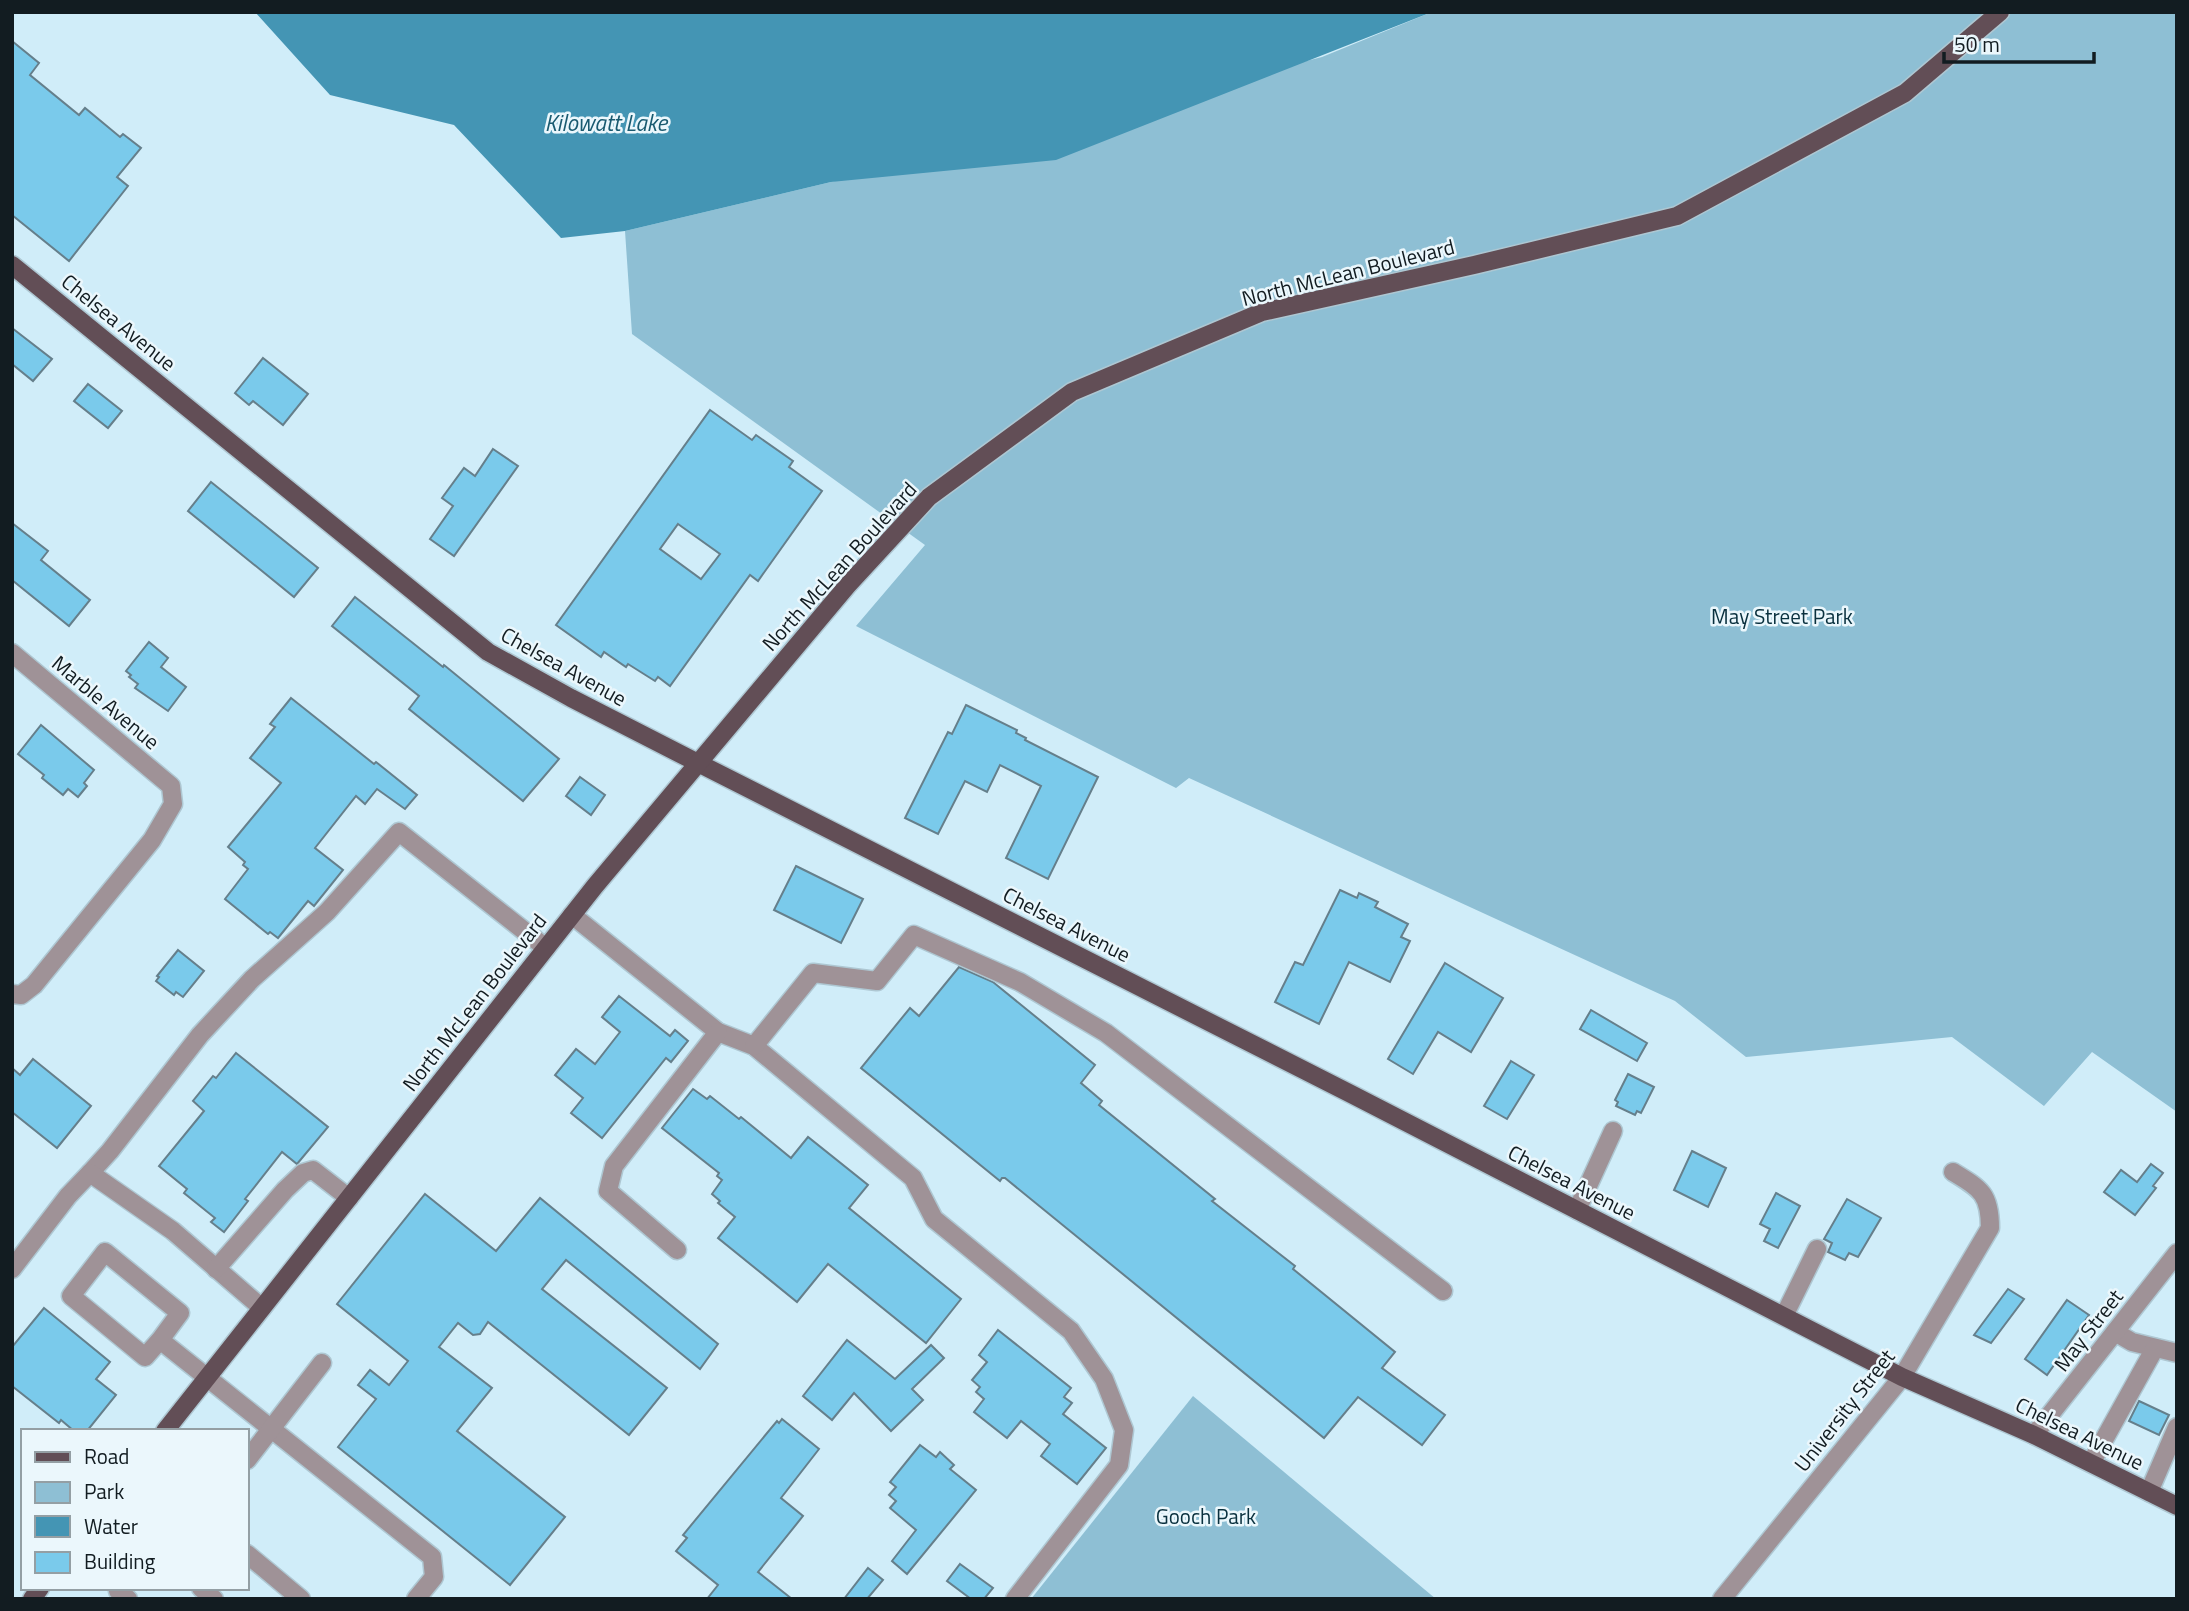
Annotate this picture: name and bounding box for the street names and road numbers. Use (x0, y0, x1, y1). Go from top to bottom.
street label: North McLean Boulevard (1238, 230, 1458, 314)
street label: Chelsea Avenue (55, 266, 183, 378)
street label: North McLean Boulevard (754, 474, 924, 658)
street label: Chelsea Avenue (495, 618, 633, 714)
street label: Marble Avenue (45, 647, 167, 757)
street label: Chelsea Avenue (998, 878, 1136, 970)
street label: North McLean Boulevard (394, 906, 554, 1098)
street label: Chelsea Avenue (1503, 1136, 1641, 1228)
street label: May Street (2046, 1281, 2131, 1378)
street label: University Street (1786, 1341, 1902, 1478)
street label: Chelsea Avenue (2010, 1388, 2150, 1478)

